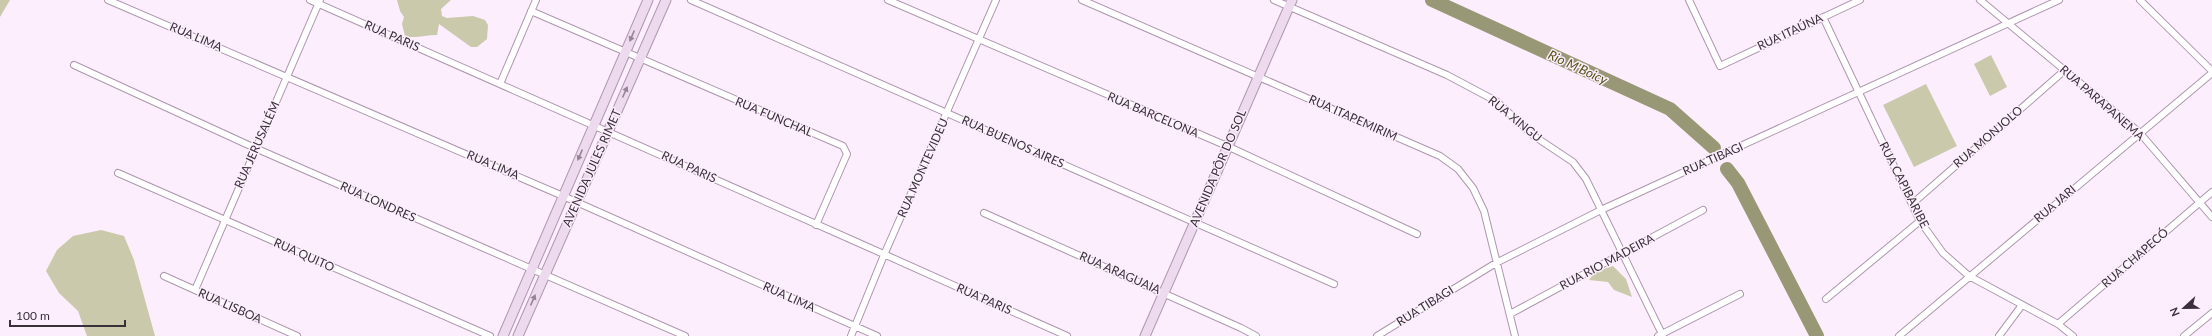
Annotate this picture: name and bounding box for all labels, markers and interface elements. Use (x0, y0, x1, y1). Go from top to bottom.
street label: RUA ITAÚNA (1755, 9, 1826, 53)
street label: RUA PARIS (362, 17, 422, 54)
street label: RUA LIMA (168, 19, 226, 55)
one-way arrow (629, 30, 635, 41)
water label: Rio M'Boicy (1546, 46, 1611, 88)
street label: RUA PARAPANEMA (2057, 62, 2148, 144)
one-way arrow (623, 85, 629, 97)
street label: RUA BARCELONA (1105, 89, 1202, 141)
street label: RUA ITAPEMIRIM (1307, 91, 1400, 144)
street label: RUA XINGU (1485, 92, 1545, 145)
street label: RUA FUNCHAL (733, 93, 815, 140)
street label: RUA JERUSALÉM (231, 99, 282, 191)
street label: RUA MONJOLO (1950, 102, 2026, 171)
street label: AVENIDA JULES RIMET (559, 107, 624, 229)
street label: AVENIDA PÔR DO SOL (1186, 107, 1249, 229)
street label: RUA BUENOS AIRES (960, 112, 1067, 171)
street label: RUA MONTEVIDEU (894, 116, 951, 220)
street label: RUA TIBAGI (1680, 139, 1745, 179)
street label: RUA CAPIBARIBE (1876, 139, 1933, 231)
street label: RUA LIMA (465, 147, 523, 183)
street label: RUA PARIS (659, 147, 719, 186)
one-way arrow (577, 149, 584, 161)
street label: RUA LONDRES (338, 178, 418, 225)
street label: RUA JARI (2031, 182, 2079, 226)
street label: RUA CHAPECÓ (2098, 224, 2171, 291)
street label: RUA RIO MADEIRA (1557, 230, 1657, 293)
street label: RUA QUITO (271, 234, 337, 275)
street label: RUA ARAGUAIA (1077, 248, 1164, 297)
street label: RUA LIMA (761, 278, 818, 315)
street label: RUA PARIS (954, 280, 1014, 317)
street label: RUA TIBAGI (1393, 282, 1456, 329)
street label: RUA LISBOA (196, 285, 265, 327)
north arrow (2164, 288, 2204, 328)
one-way arrow (530, 295, 536, 306)
scale bar (10, 302, 125, 328)
text: N (2167, 306, 2182, 318)
text: 100 m (16, 308, 50, 323)

